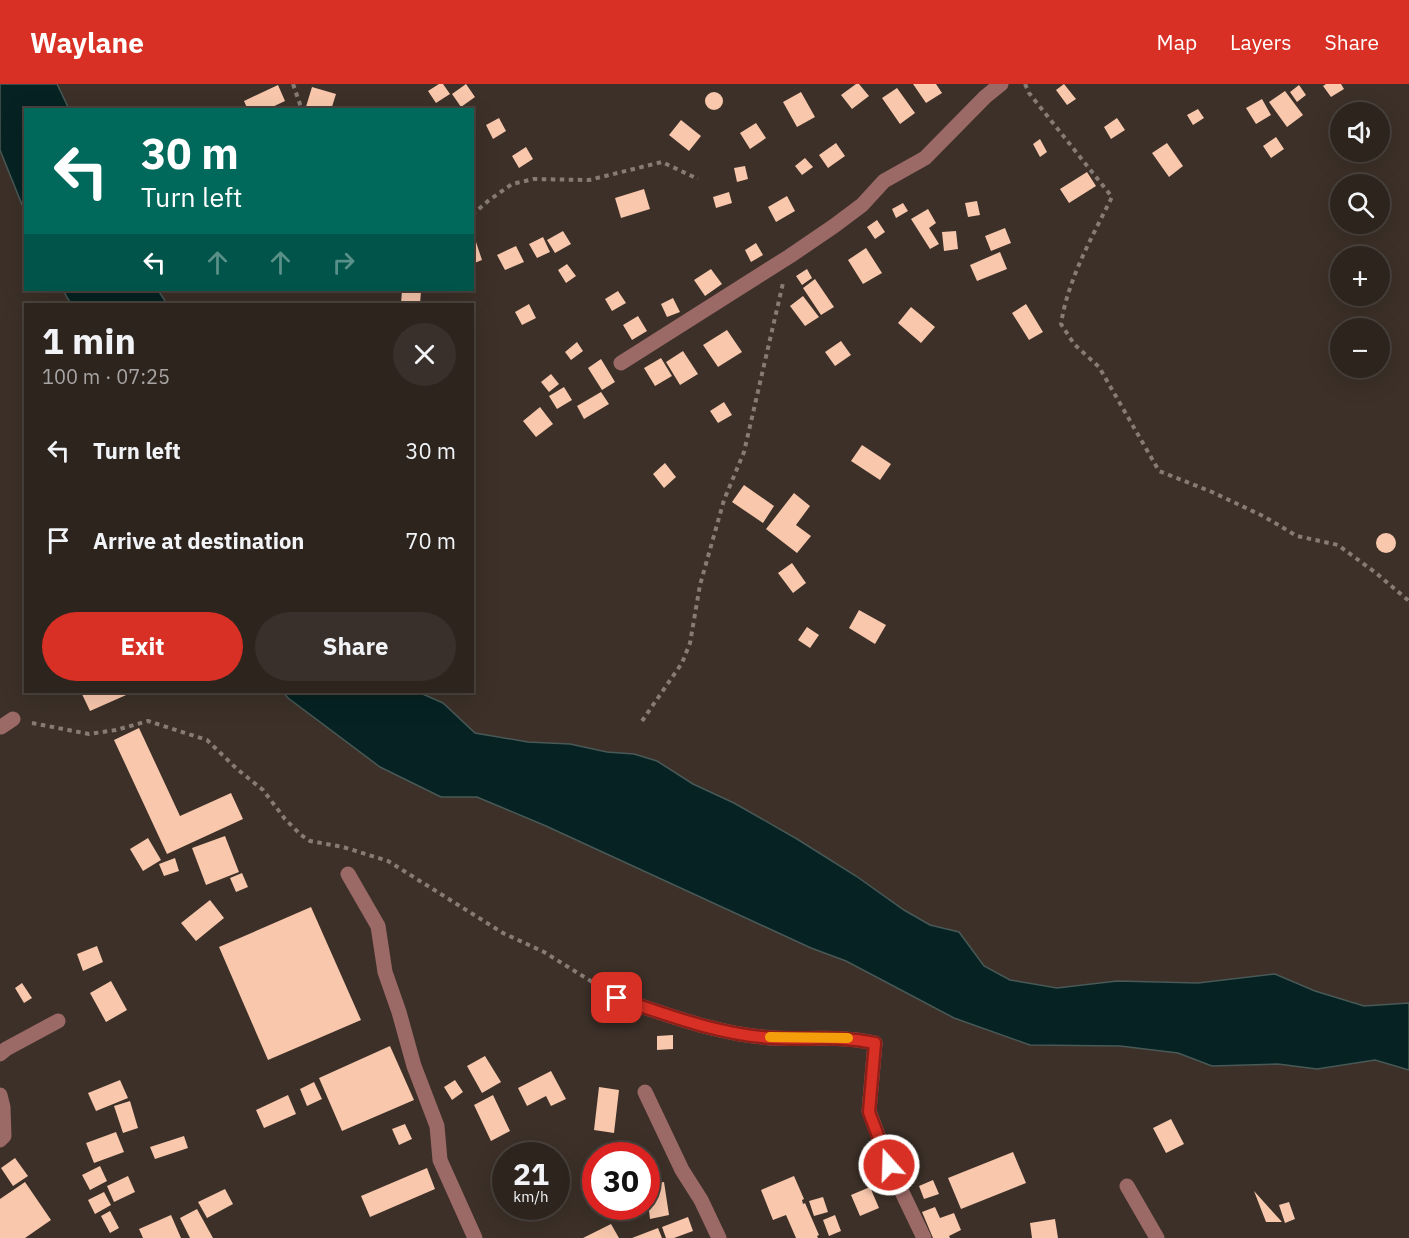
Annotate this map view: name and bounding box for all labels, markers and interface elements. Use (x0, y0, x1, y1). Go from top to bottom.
text: Waylane (30, 24, 144, 61)
text: Map (1157, 28, 1197, 56)
text: Layers (1230, 28, 1292, 56)
text: Share (1325, 28, 1379, 56)
map controls (1330, 102, 1390, 378)
button: sound (1330, 102, 1390, 162)
text: 30 m (141, 126, 239, 181)
icon: left (42, 132, 120, 210)
button: search (1330, 174, 1390, 234)
text: Turn left (141, 179, 242, 214)
icon: left (138, 246, 171, 279)
icon: ahead (201, 246, 234, 279)
icon: ahead (264, 246, 297, 279)
icon: right (327, 246, 360, 279)
button: + (1330, 246, 1390, 306)
text: 1 min (42, 317, 136, 364)
button: − (1330, 318, 1390, 378)
button: close (393, 323, 456, 386)
text: 100 m · 07:25 (42, 363, 170, 390)
icon: left (42, 434, 75, 467)
text: Turn left (93, 436, 181, 465)
text: 30 m (405, 436, 456, 465)
icon: arrive (42, 524, 75, 557)
text: Arrive at destination (93, 526, 304, 555)
text: 70 m (405, 526, 456, 555)
button: Exit (42, 612, 243, 681)
button: Share (255, 612, 456, 681)
pin (591, 972, 642, 1023)
icon: arrive (600, 981, 633, 1014)
position arrow (857, 1133, 921, 1197)
speed limit sign: 30 (582, 1142, 660, 1220)
text: 21 (513, 1154, 549, 1193)
text: km/h (513, 1187, 549, 1206)

